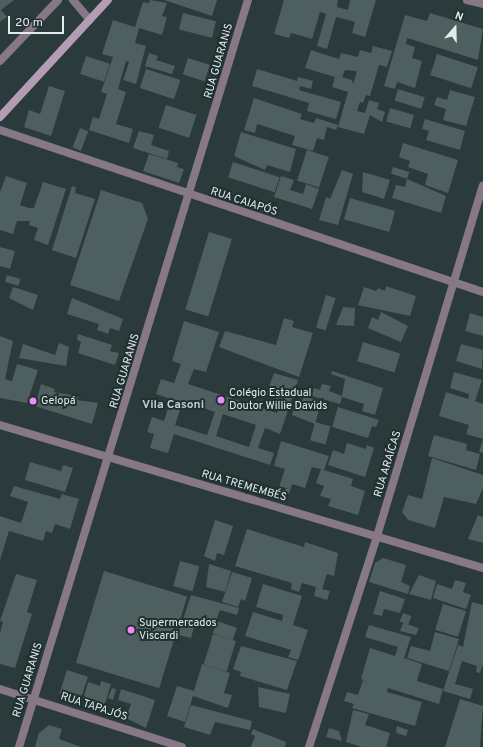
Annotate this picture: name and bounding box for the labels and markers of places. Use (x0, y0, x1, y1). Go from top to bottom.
place label: Colégio Estadual Doutor Willie Davids (229, 387, 328, 413)
place label: Gelopá (41, 394, 75, 408)
marker: Colégio Estadual Doutor Willie Davids (216, 395, 226, 405)
marker: Gelopá (28, 396, 38, 406)
place label: Supermercados Viscardi (139, 617, 217, 643)
marker: Supermercados Viscardi (126, 625, 136, 635)

